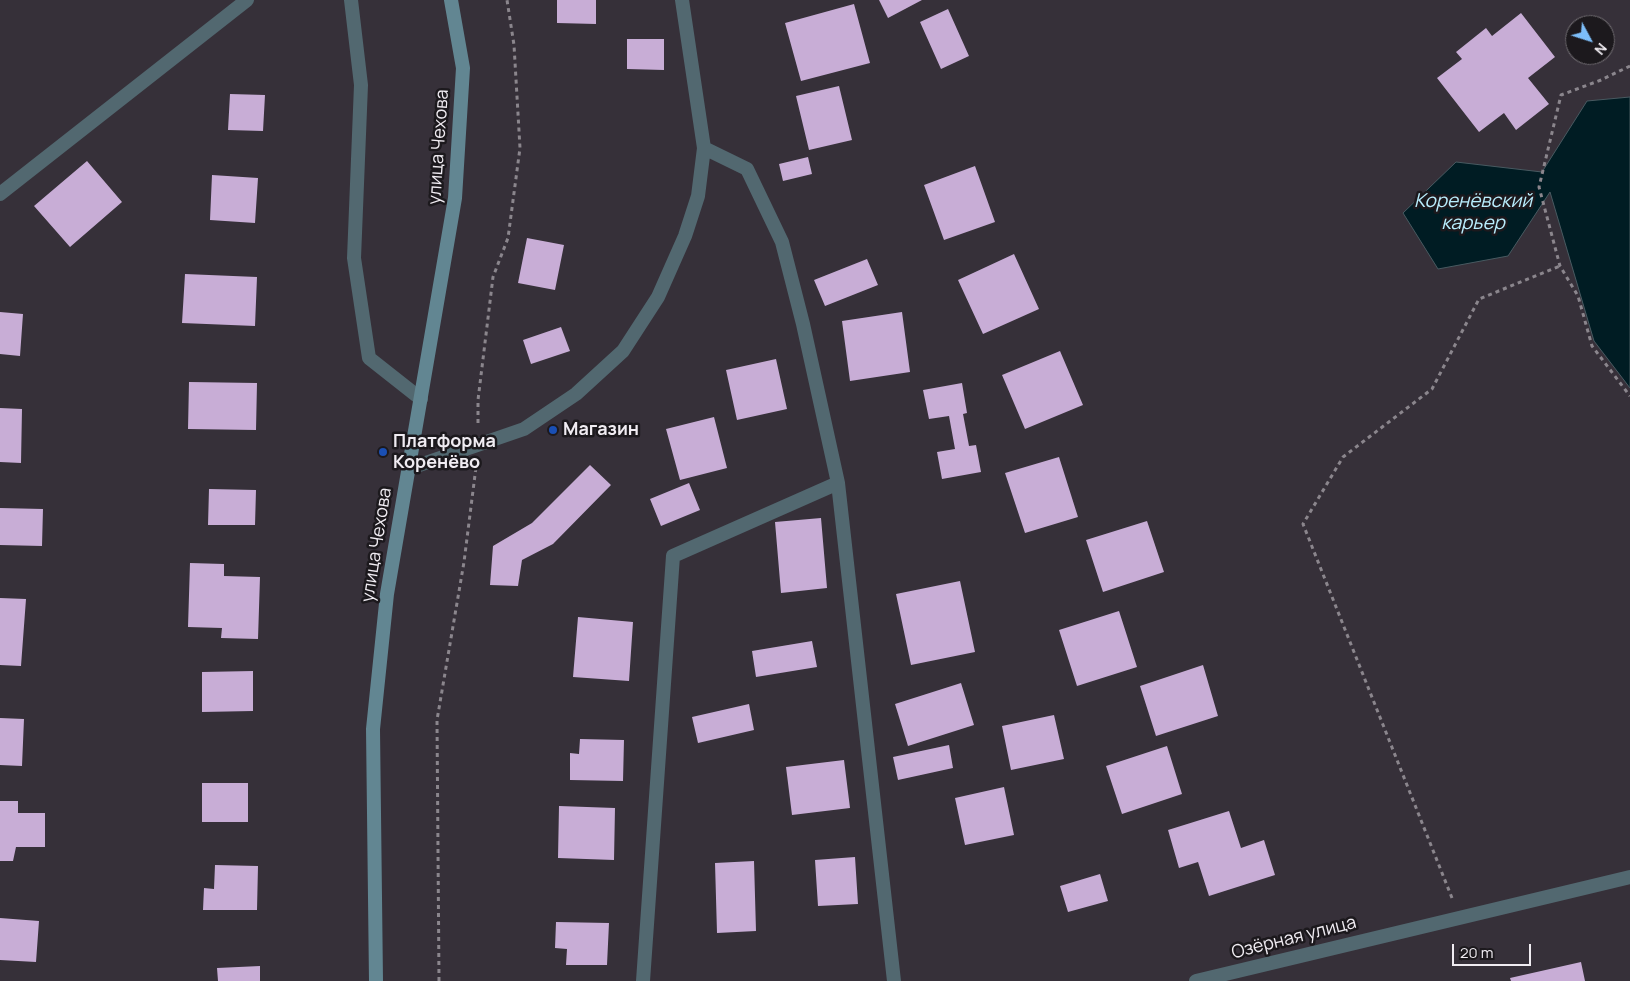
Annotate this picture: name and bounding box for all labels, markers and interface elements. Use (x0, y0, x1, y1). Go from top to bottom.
north arrow (1565, 15, 1615, 65)
text: N (1591, 39, 1612, 59)
street label: улица Чехова (424, 89, 454, 205)
water label: Коренёвский карьер (1414, 191, 1532, 235)
place label: Магазин (563, 419, 639, 441)
marker: Магазин (547, 424, 559, 436)
place label: Платформа Коренёво (393, 431, 496, 474)
marker: Платформа Коренёво (377, 446, 389, 458)
street label: улица Чехова (357, 486, 397, 604)
street label: Озёрная улица (1229, 912, 1359, 964)
scale bar (1455, 934, 1534, 966)
text: 20 m (1460, 942, 1493, 963)

